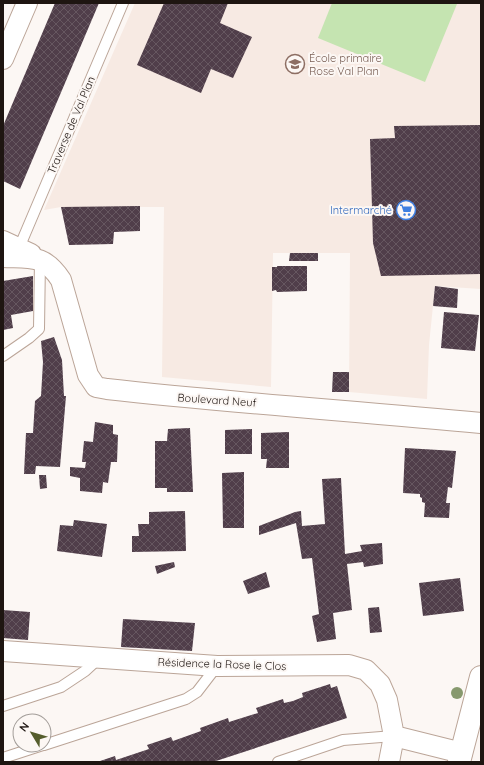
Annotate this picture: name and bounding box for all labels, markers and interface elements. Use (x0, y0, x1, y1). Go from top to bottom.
place label: École primaire Rose Val Plan (309, 51, 382, 78)
school or university icon: École primaire Rose Val Plan (284, 53, 306, 75)
street label: Traverse de Val Plan (44, 74, 98, 176)
supermarket icon: Intermarché (395, 199, 417, 221)
place label: Intermarché (330, 203, 392, 217)
street label: Boulevard Neuf (177, 390, 257, 410)
street label: Résidence la Rose le Clos (157, 655, 287, 673)
north arrow (12, 713, 52, 753)
text: N (16, 719, 32, 734)

